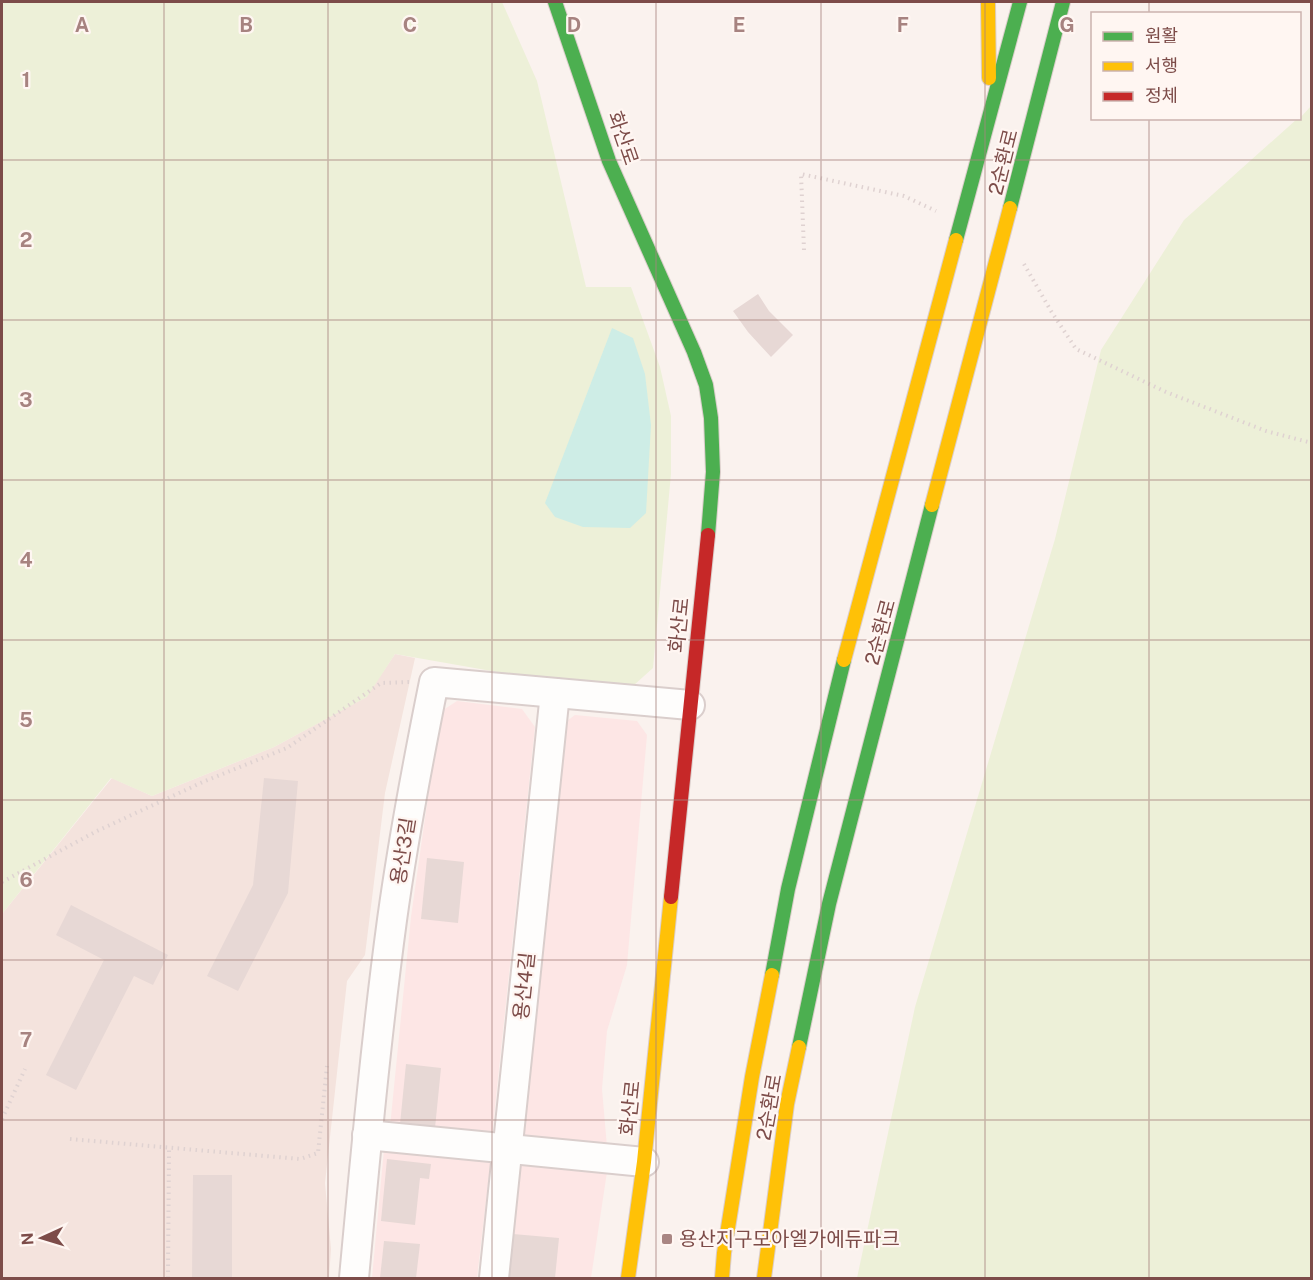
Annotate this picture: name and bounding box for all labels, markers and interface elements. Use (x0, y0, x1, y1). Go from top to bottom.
legend (1091, 12, 1301, 120)
text: A (75, 13, 89, 37)
text: B (239, 13, 253, 37)
text: C (403, 13, 417, 37)
text: D (567, 13, 581, 37)
text: E (733, 13, 745, 37)
text: F (897, 13, 909, 37)
text: G (1059, 13, 1075, 37)
text: 원활 (1145, 25, 1178, 46)
text: 서행 (1145, 55, 1178, 76)
text: 1 (22, 68, 30, 92)
text: 정체 (1145, 85, 1178, 106)
street label: 화산로 (603, 108, 643, 168)
street label: 2순환로 (983, 127, 1023, 197)
text: 2 (20, 228, 32, 252)
text: 3 (19, 388, 33, 412)
text: 4 (19, 548, 33, 572)
street label: 화산로 (664, 596, 694, 654)
street label: 2순환로 (860, 596, 900, 668)
text: 5 (19, 708, 33, 732)
street label: 용산3길 (386, 816, 420, 886)
text: 6 (19, 868, 33, 892)
street label: 용산4길 (509, 951, 539, 1021)
text: 7 (20, 1028, 32, 1052)
street label: 2순환로 (751, 1072, 787, 1142)
street label: 화산로 (615, 1079, 645, 1137)
north arrow (12, 1208, 72, 1268)
place label: 용산지구모아엘가에듀파크 (679, 1227, 900, 1251)
text: N (18, 1232, 37, 1246)
marker: 용산지구모아엘가에듀파크 (660, 1232, 674, 1246)

